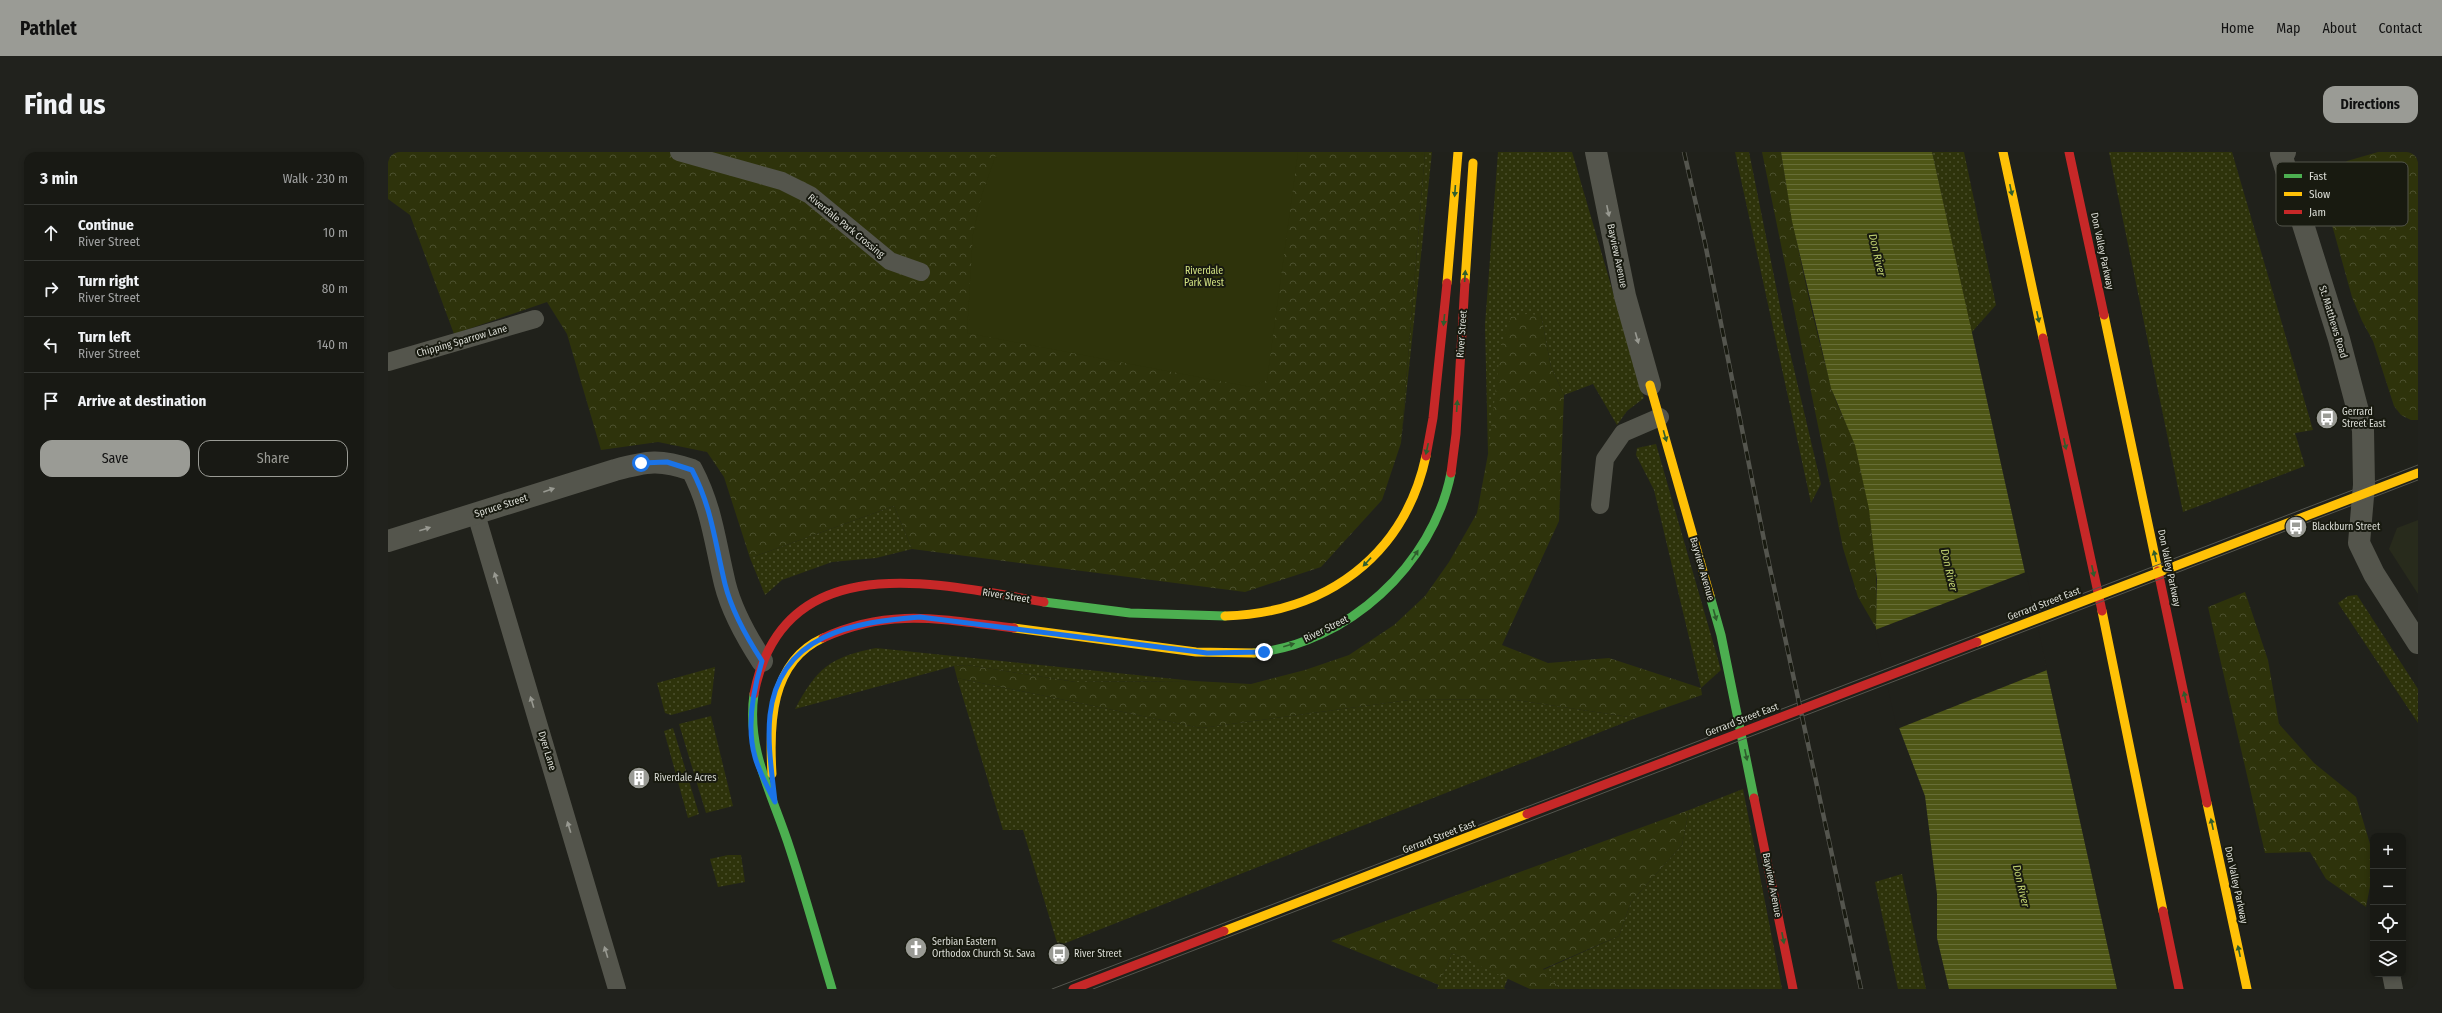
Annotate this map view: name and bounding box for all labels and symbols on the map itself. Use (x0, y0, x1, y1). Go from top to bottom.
legend (2276, 162, 2408, 226)
text: Fast (2309, 170, 2327, 183)
one-way arrow (2009, 184, 2015, 196)
one-way arrow (1452, 185, 1459, 197)
text: Slow (2309, 188, 2330, 201)
street label: Riverdale Park Crossing (805, 191, 887, 261)
one-way arrow (1605, 205, 1611, 218)
text: Jam (2309, 206, 2326, 219)
street label: Don Valley Parkway (2088, 211, 2116, 291)
street label: Bayview Avenue (1604, 223, 1630, 289)
water label: Don River (1866, 233, 1888, 279)
park label: Riverdale Park West (1184, 265, 1225, 289)
one-way arrow (1462, 270, 1469, 282)
street label: St. Matthews Road (2316, 284, 2350, 360)
street label: River Street (1454, 309, 1470, 358)
one-way arrow (2036, 311, 2042, 323)
one-way arrow (1440, 314, 1447, 326)
street label: Chipping Sparrow Lane (415, 322, 509, 360)
one-way arrow (1634, 332, 1640, 344)
one-way arrow (1454, 400, 1461, 412)
bus stop icon: Gerrard Street East (2314, 405, 2340, 431)
place label: Gerrard Street East (2342, 406, 2387, 430)
one-way arrow (1662, 430, 1668, 442)
one-way arrow (2063, 438, 2069, 451)
one-way arrow (1424, 443, 1430, 455)
route start (632, 454, 650, 472)
one-way arrow (544, 487, 556, 493)
street label: Spruce Street (473, 492, 530, 520)
bus stop icon: Blackburn Street (2283, 514, 2309, 540)
place label: Blackburn Street (2312, 521, 2381, 533)
one-way arrow (420, 526, 432, 532)
street label: Don Valley Parkway (2155, 528, 2183, 608)
street label: Bayview Avenue (1687, 536, 1717, 602)
water label: Don River (1938, 548, 1960, 594)
one-way arrow (2152, 549, 2158, 562)
one-way arrow (1411, 550, 1419, 560)
one-way arrow (1362, 557, 1372, 567)
one-way arrow (2090, 565, 2096, 578)
one-way arrow (492, 571, 498, 584)
street label: Gerrard Street East (2006, 584, 2083, 623)
street label: River Street (981, 586, 1031, 606)
one-way arrow (1712, 609, 1718, 621)
street label: River Street (1302, 613, 1351, 645)
one-way arrow (1284, 642, 1296, 648)
route end (1255, 643, 1273, 661)
one-way arrow (2181, 690, 2187, 703)
one-way arrow (529, 696, 535, 708)
street label: Gerrard Street East (1704, 700, 1781, 739)
street label: Dyer Lane (535, 730, 559, 772)
one-way arrow (1744, 749, 1750, 761)
building icon: Riverdale Acres (626, 765, 652, 791)
place label: Riverdale Acres (654, 772, 717, 784)
street label: Gerrard Street East (1401, 817, 1478, 856)
one-way arrow (2208, 818, 2214, 830)
one-way arrow (566, 821, 572, 833)
street label: Don Valley Parkway (2222, 845, 2250, 925)
street label: Bayview Avenue (1760, 852, 1784, 918)
water label: Don River (2010, 864, 2032, 910)
one-way arrow (1780, 931, 1786, 944)
church icon: Serbian Eastern Orthodox Church St. Sava (903, 935, 929, 961)
place label: Serbian Eastern Orthodox Church St. Sava (932, 936, 1035, 960)
bus stop icon: River Street (1046, 941, 1072, 967)
one-way arrow (603, 945, 609, 957)
one-way arrow (2235, 945, 2241, 957)
place label: River Street (1074, 948, 1122, 960)

